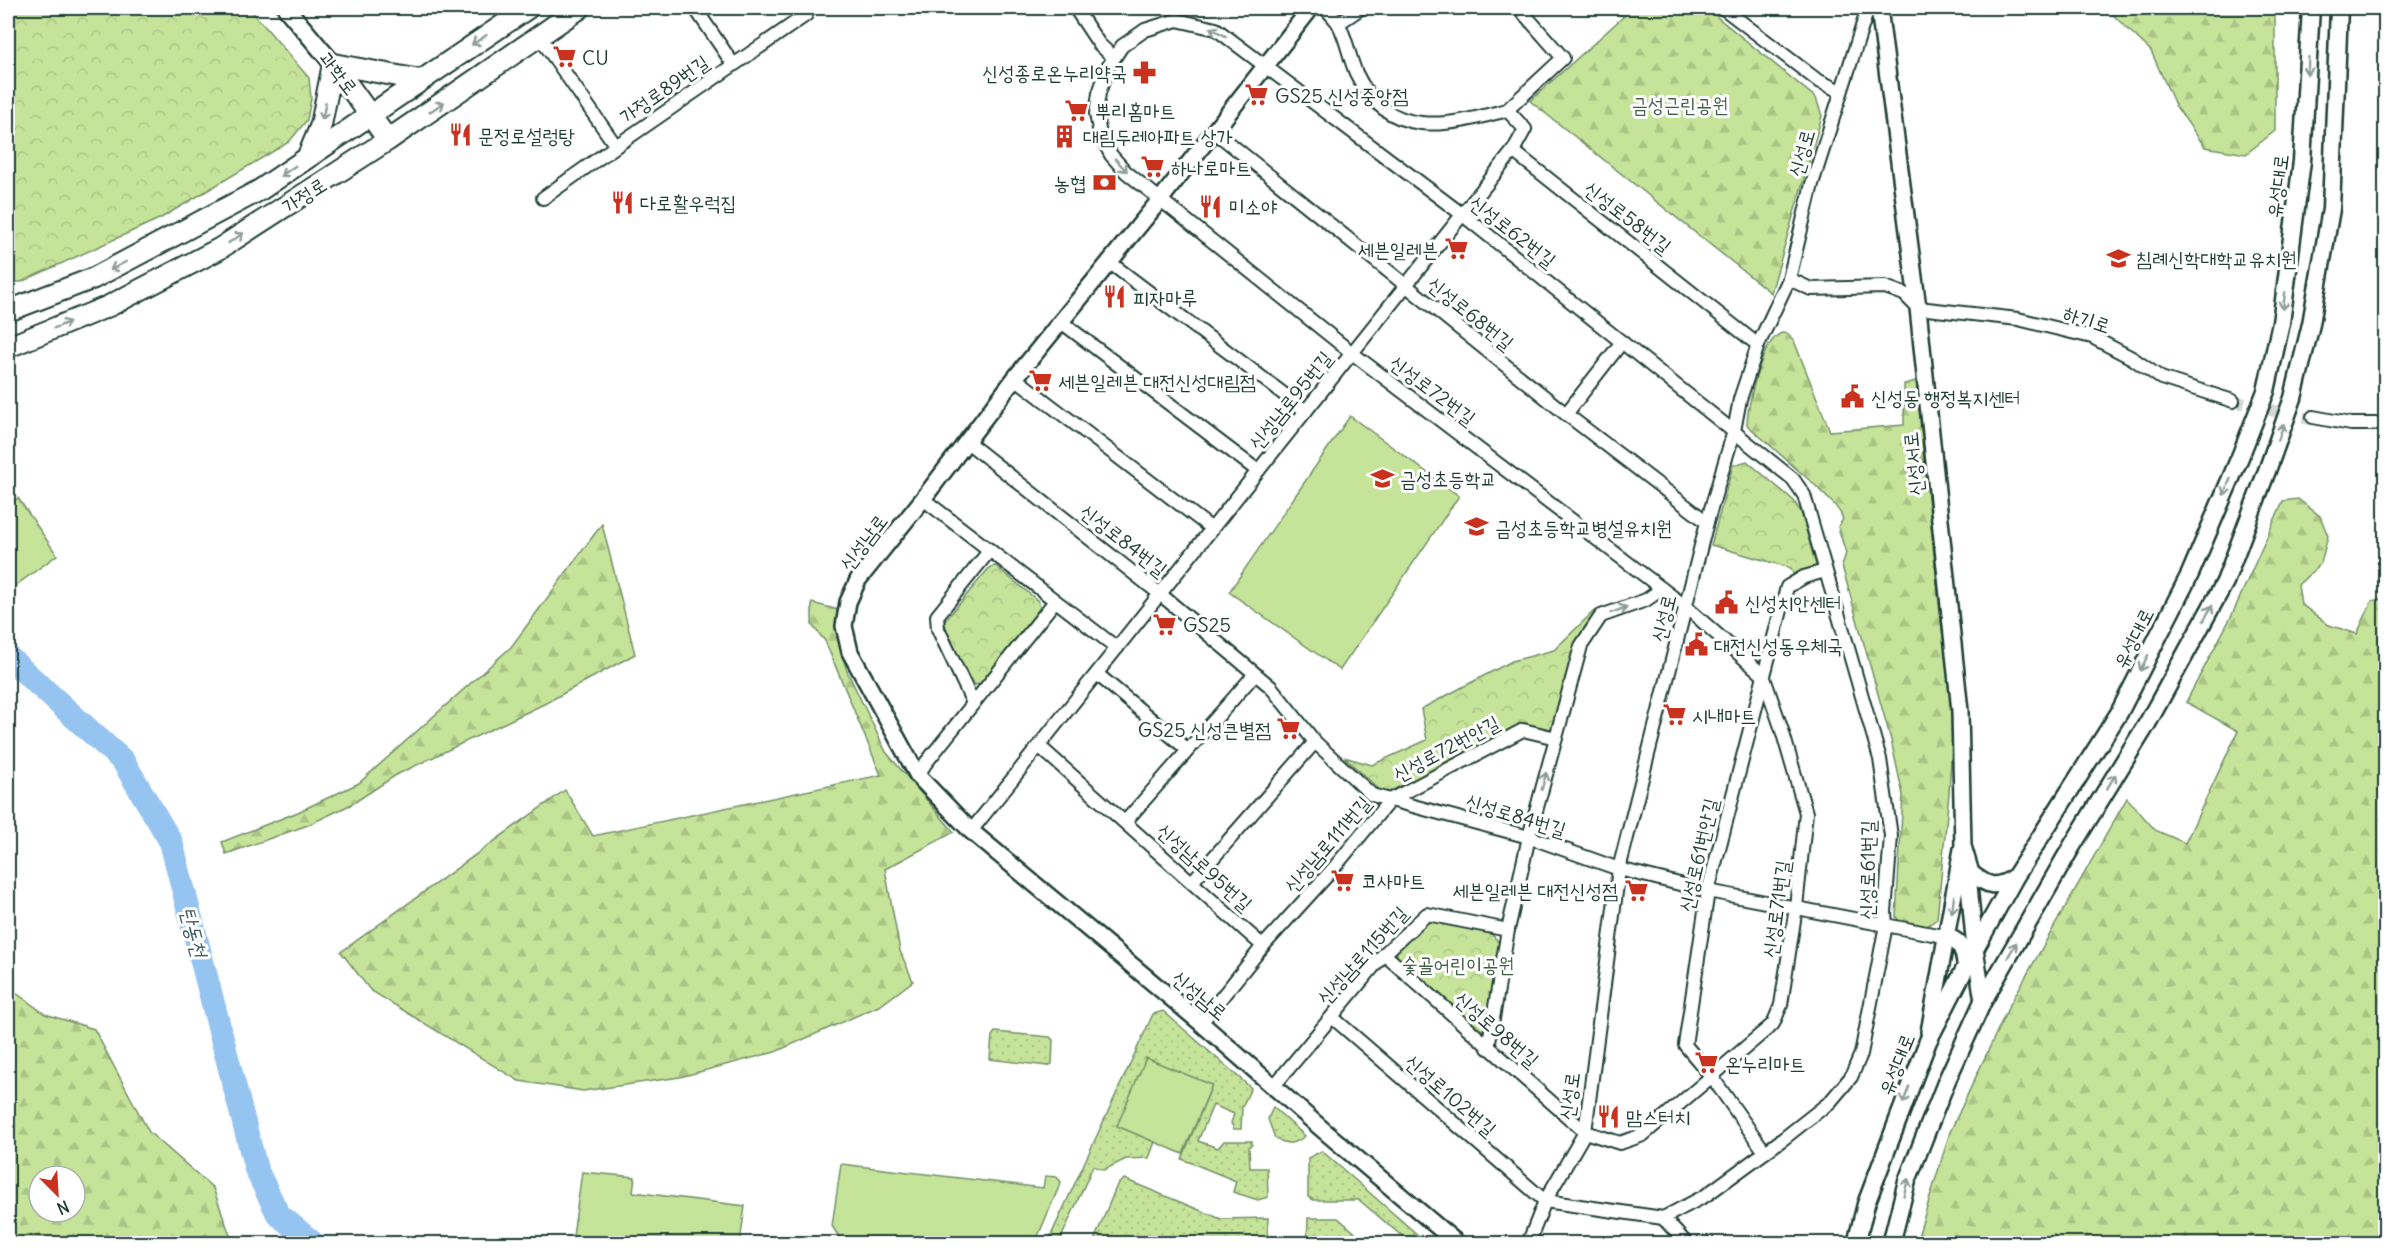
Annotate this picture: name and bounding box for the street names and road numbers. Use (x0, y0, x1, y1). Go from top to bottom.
street label: 과학로 (314, 46, 364, 100)
street label: 가정로89번길 (614, 49, 714, 129)
street label: 신성로 (1782, 126, 1820, 180)
street label: 유성대로 (2261, 153, 2293, 219)
street label: 가정로 (277, 171, 331, 219)
street label: 신성로58번길 (1580, 175, 1676, 259)
street label: 신성로62번길 (1465, 189, 1561, 273)
street label: 신성로68번길 (1423, 271, 1519, 355)
street label: 하기로 (2060, 300, 2114, 338)
street label: 신성남로95번길 (1243, 346, 1337, 454)
street label: 신성로72번길 (1385, 350, 1481, 430)
street label: 신성서로 (1897, 431, 1929, 497)
street label: 신성로84번길 (1076, 498, 1172, 582)
street label: 신성남로 (834, 509, 892, 575)
street label: 신성로 (1645, 592, 1681, 644)
street label: 유성대로 (2107, 604, 2159, 672)
street label: 신성로72번안길 (1388, 709, 1504, 787)
street label: 신성로84번길 (1463, 788, 1569, 842)
street label: 신성남로111번길 (1278, 790, 1376, 898)
street label: 신성로61번안길 (1673, 796, 1723, 914)
street label: 신성남로95번길 (1152, 818, 1258, 916)
street label: 신성로61번길 (1854, 820, 1880, 920)
street label: 신성로71번길 (1757, 859, 1795, 959)
street label: 신성남로115번길 (1311, 901, 1413, 1009)
street label: 신성남로 (1167, 965, 1233, 1025)
street label: 신성로98번길 (1450, 986, 1544, 1072)
street label: 유성대로 (1872, 1029, 1920, 1099)
street label: 신성로102번길 (1400, 1049, 1502, 1141)
street label: 신성로 (1553, 1070, 1585, 1122)

